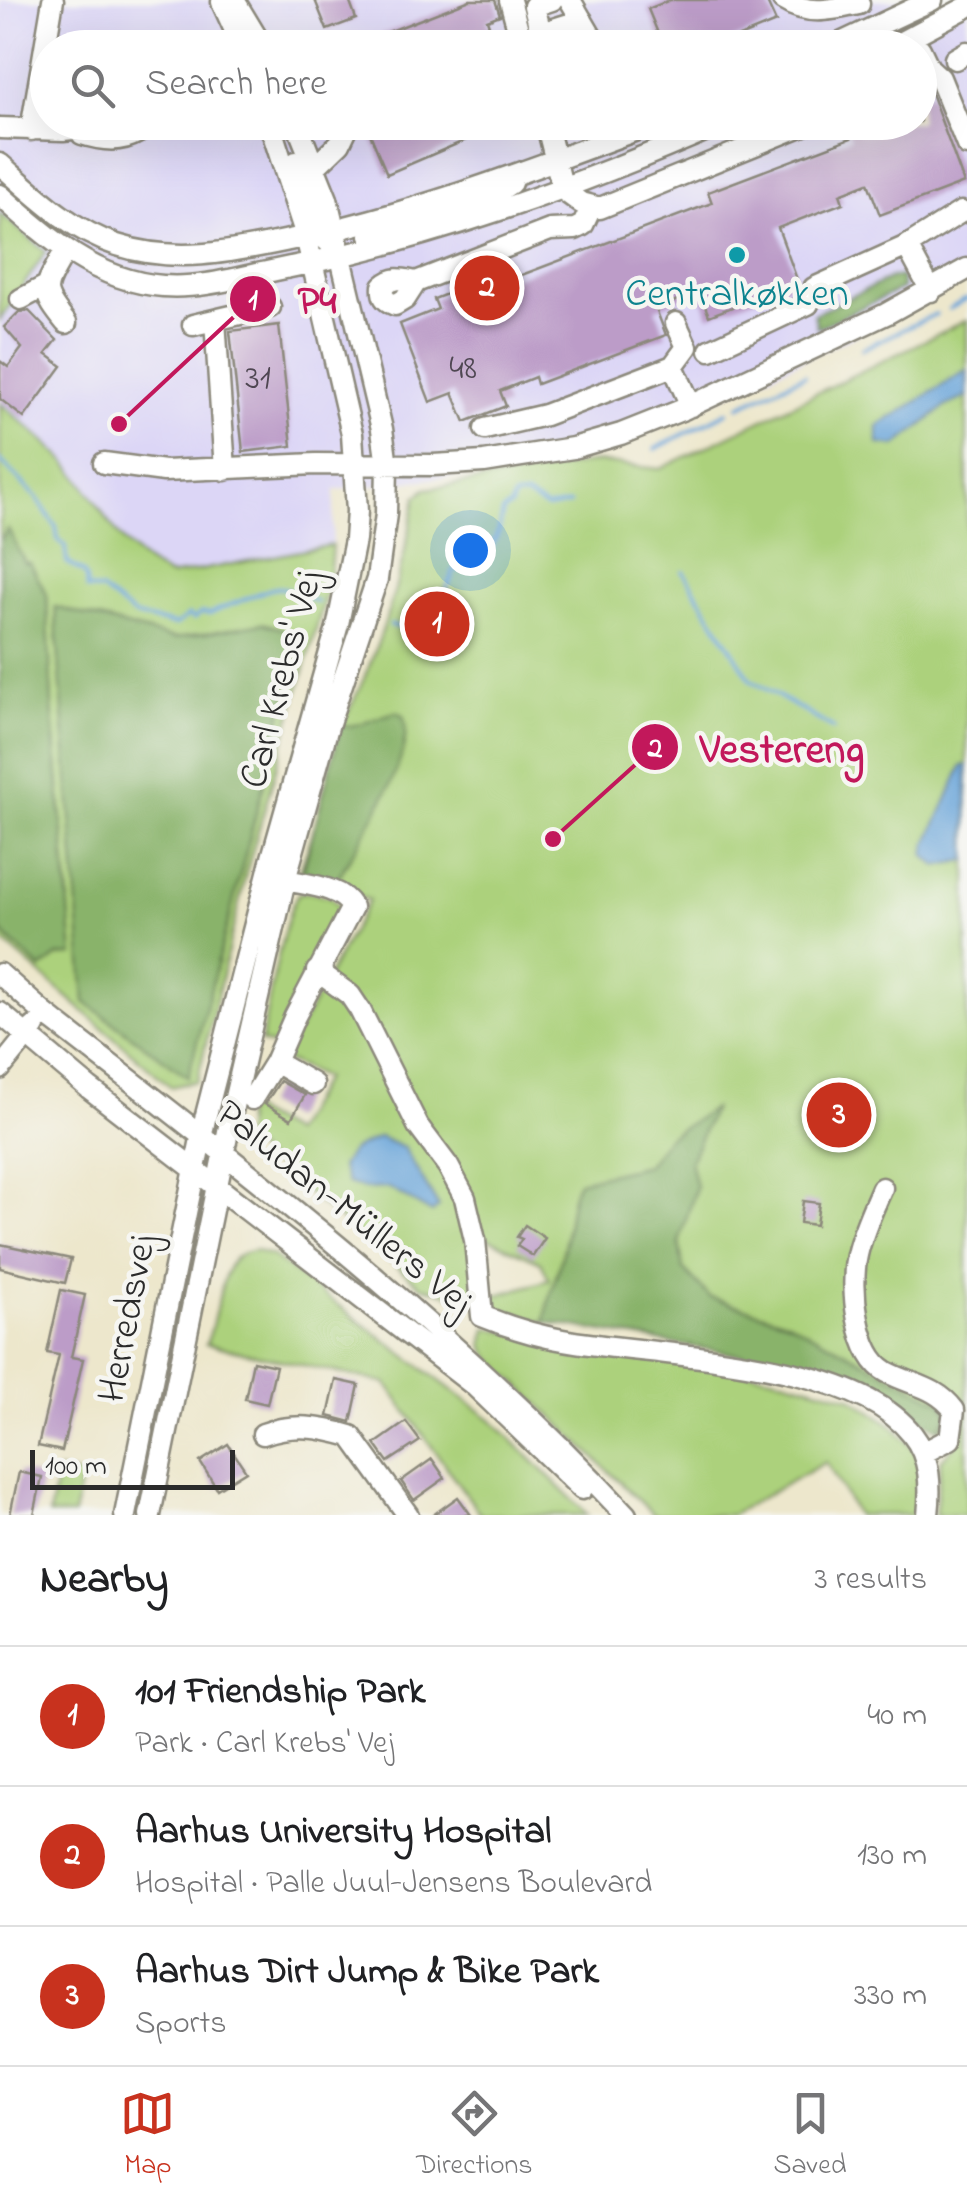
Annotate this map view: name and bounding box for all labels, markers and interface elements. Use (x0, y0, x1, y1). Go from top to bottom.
search box (30, 30, 937, 140)
text: Search here (145, 57, 327, 113)
icon: search (65, 58, 120, 113)
marker: Centralkøkken (726, 244, 748, 266)
pin: 2 (454, 250, 520, 326)
callout: P4 (228, 263, 357, 335)
place label: Centralkøkken (625, 266, 849, 325)
text: P4 (297, 272, 337, 333)
text: 1 (248, 280, 258, 324)
house number: 48 (449, 344, 477, 395)
house number: 31 (245, 354, 271, 405)
your location (445, 525, 496, 576)
street label: Carl Krebs' Vej (226, 564, 341, 795)
pin: 1 (404, 586, 470, 662)
callout: Vestereng (630, 711, 884, 783)
text: Vestereng (699, 721, 864, 783)
text: 2 (647, 728, 663, 772)
pin: 3 (806, 1078, 872, 1152)
street label: Paludan-Müllers Vej (201, 1086, 485, 1332)
street label: Herredsvej (84, 1229, 174, 1408)
scale bar (30, 1445, 235, 1490)
text: 100 m (45, 1447, 107, 1488)
text: Nearby (40, 1550, 168, 1611)
text: 3 results (815, 1557, 927, 1604)
text: 101 Friendship Park (135, 1665, 425, 1721)
text: 1 (67, 1693, 78, 1740)
text: 40 m (867, 1693, 927, 1740)
text: Park · Carl Krebs' Vej (135, 1721, 394, 1768)
text: Aarhus University Hospital (135, 1805, 551, 1861)
text: 2 (65, 1833, 80, 1880)
text: 130 m (857, 1833, 927, 1880)
text: Hospital · Palle Juul-Jensens Boulevard (135, 1861, 652, 1908)
text: Aarhus Dirt Jump & Bike Park (135, 1945, 599, 2001)
text: 3 (66, 1973, 79, 2020)
text: 330 m (854, 1973, 927, 2020)
text: Sports (135, 2001, 227, 2048)
tab: Map (120, 2086, 175, 2187)
tab: Directions (416, 2086, 533, 2187)
tab: Saved (774, 2086, 847, 2187)

